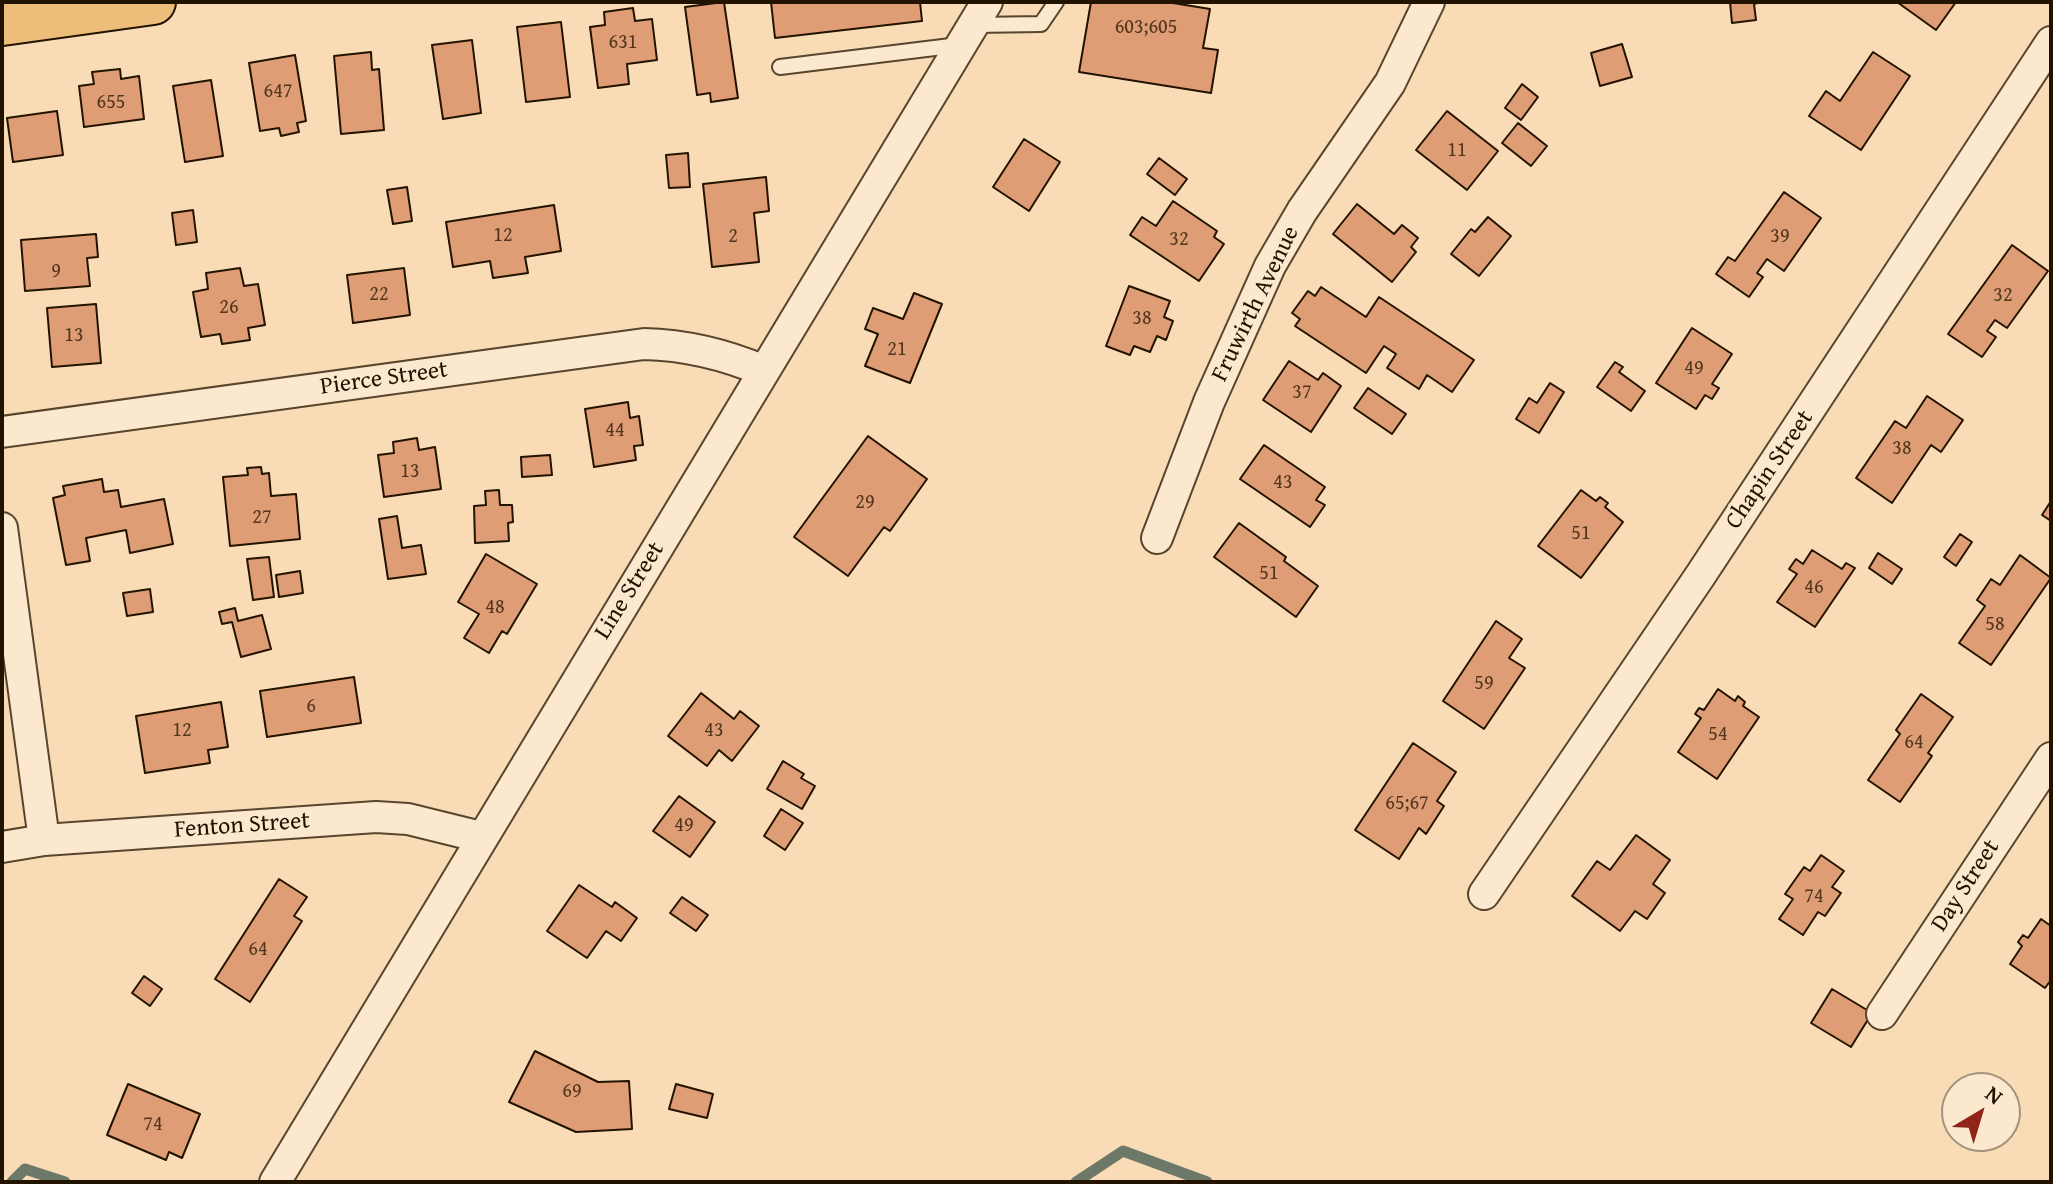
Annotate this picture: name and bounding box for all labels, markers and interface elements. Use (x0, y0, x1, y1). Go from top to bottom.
house number: 603;605 (1115, 16, 1177, 40)
house number: 631 (609, 31, 637, 55)
house number: 647 (264, 80, 292, 104)
house number: 655 (97, 91, 125, 115)
house number: 11 (1447, 139, 1467, 163)
street label: Fruwirth Avenue (1206, 222, 1306, 386)
house number: 12 (493, 224, 513, 248)
house number: 2 (728, 225, 738, 249)
house number: 39 (1770, 225, 1790, 249)
house number: 32 (1169, 228, 1189, 252)
house number: 9 (51, 260, 61, 284)
house number: 22 (369, 283, 389, 307)
house number: 32 (1993, 284, 2013, 308)
house number: 26 (219, 296, 239, 320)
house number: 38 (1132, 307, 1152, 331)
house number: 13 (64, 324, 84, 348)
house number: 21 (887, 338, 907, 362)
street label: Pierce Street (318, 356, 450, 402)
house number: 49 (1684, 357, 1704, 381)
house number: 37 (1292, 381, 1312, 405)
street label: Chapin Street (1720, 405, 1820, 535)
house number: 44 (605, 419, 625, 443)
house number: 38 (1892, 437, 1912, 461)
house number: 13 (400, 460, 420, 484)
house number: 43 (1273, 471, 1293, 495)
house number: 29 (855, 491, 875, 515)
house number: 27 (252, 506, 272, 530)
house number: 51 (1571, 522, 1591, 546)
street label: Line Street (589, 537, 671, 645)
house number: 51 (1259, 562, 1279, 586)
house number: 46 (1804, 576, 1824, 600)
house number: 48 (485, 596, 505, 620)
house number: 58 (1985, 613, 2005, 637)
house number: 59 (1474, 672, 1494, 696)
house number: 6 (306, 695, 316, 719)
house number: 12 (172, 719, 192, 743)
house number: 43 (704, 719, 724, 743)
house number: 54 (1708, 723, 1728, 747)
house number: 64 (1904, 731, 1924, 755)
house number: 65;67 (1385, 792, 1429, 816)
street label: Fenton Street (173, 807, 311, 845)
house number: 49 (674, 814, 694, 838)
street label: Day Street (1926, 835, 2006, 937)
house number: 74 (1804, 885, 1824, 909)
house number: 64 (248, 938, 268, 962)
north arrow (1941, 1072, 2021, 1152)
text: N (1979, 1078, 2010, 1112)
house number: 69 (562, 1080, 582, 1104)
house number: 74 (143, 1113, 163, 1137)

